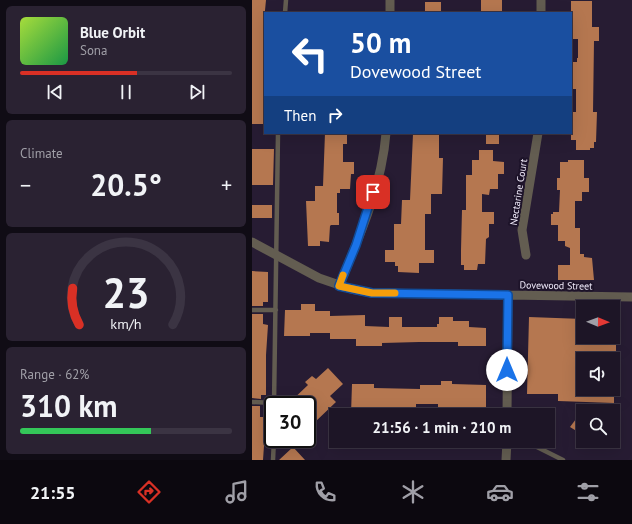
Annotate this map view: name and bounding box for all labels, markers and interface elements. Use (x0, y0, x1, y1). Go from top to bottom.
text: Blue Orbit (80, 23, 145, 42)
text: 50 m (350, 24, 411, 61)
icon: left (284, 28, 336, 80)
text: Sona (80, 42, 107, 59)
text: Dovewood Street (350, 60, 481, 83)
icon: previous (44, 81, 66, 103)
icon: pause (115, 81, 137, 103)
icon: next (186, 81, 208, 103)
icon: right (324, 104, 346, 126)
text: Then (284, 106, 316, 125)
text: Climate (20, 145, 63, 162)
street label: Nectarine Court (507, 157, 530, 226)
text: 20.5° (90, 165, 162, 204)
text: − (20, 171, 31, 199)
text: + (221, 171, 232, 199)
pin (356, 175, 390, 209)
icon: arrive (362, 181, 384, 203)
text: 23 (102, 266, 150, 319)
street label: Dovewood Street (519, 278, 593, 293)
north arrow (576, 300, 620, 344)
map controls (576, 300, 620, 448)
text: km/h (110, 313, 142, 332)
position arrow (486, 349, 528, 391)
button: sound (576, 352, 620, 396)
text: Range · 62% (20, 366, 89, 383)
text: 310 km (20, 386, 118, 425)
speed limit sign: 30 (264, 396, 316, 448)
button: search (576, 404, 620, 448)
text: 21:56 · 1 min · 210 m (373, 418, 511, 437)
icon: directions (135, 478, 163, 506)
icon: music (223, 478, 251, 506)
icon: phone (311, 478, 339, 506)
icon: climate (399, 478, 427, 506)
icon: car (486, 478, 514, 506)
icon: filters (574, 478, 602, 506)
text: 21:55 (30, 481, 76, 504)

